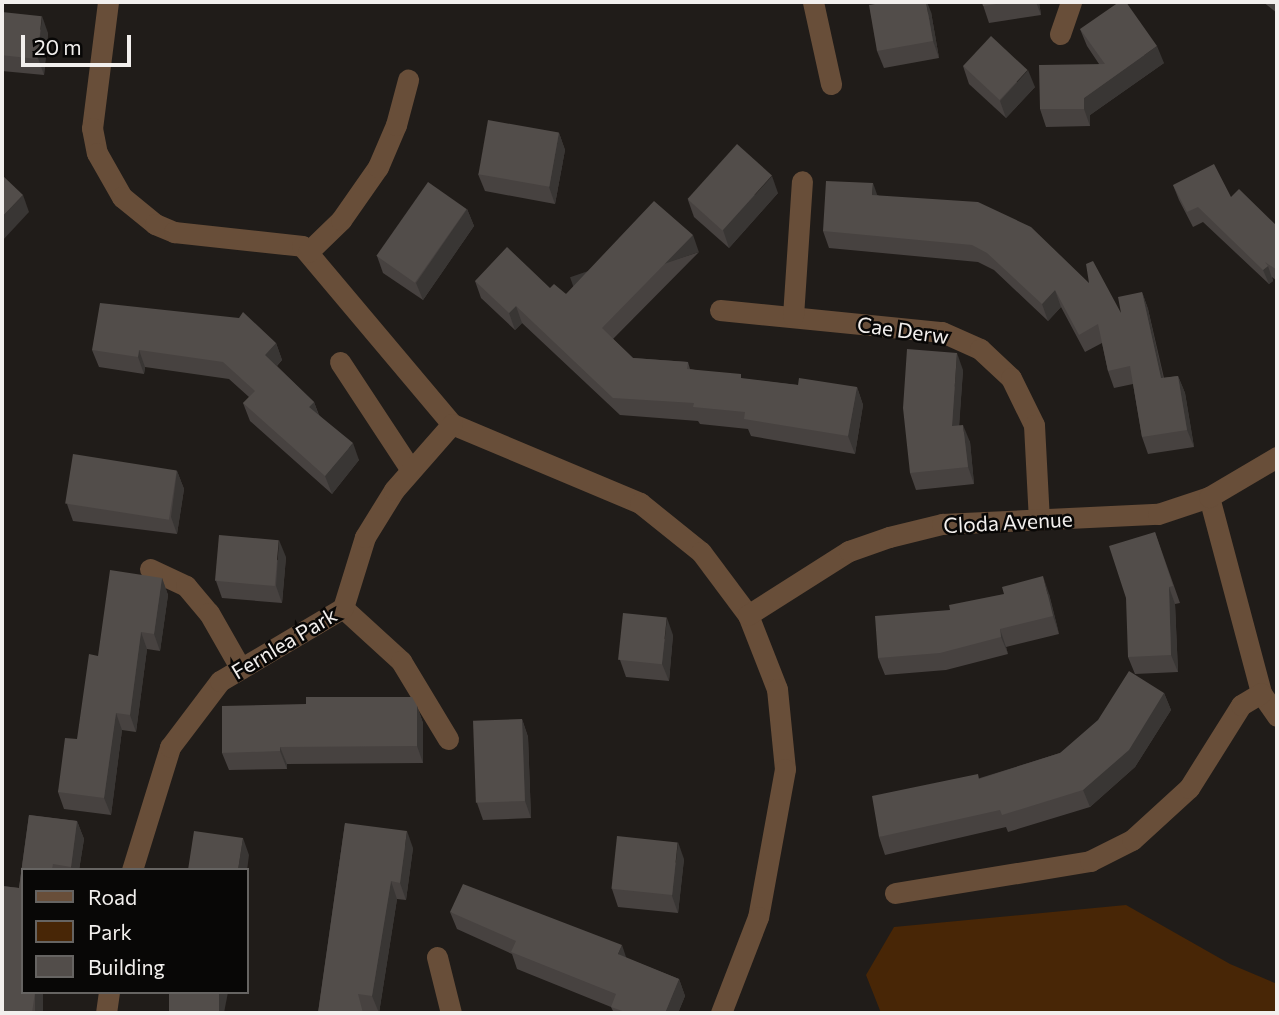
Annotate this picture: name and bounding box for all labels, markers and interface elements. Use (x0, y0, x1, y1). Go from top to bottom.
scale bar (24, 21, 135, 65)
text: 20 m (34, 34, 82, 59)
street label: Cae Derw (856, 311, 950, 349)
street label: Cloda Avenue (943, 506, 1073, 538)
street label: Fernlea Park (227, 602, 341, 684)
legend (21, 868, 248, 994)
text: Road (88, 884, 137, 909)
text: Park (88, 919, 132, 944)
text: Building (88, 954, 165, 979)

